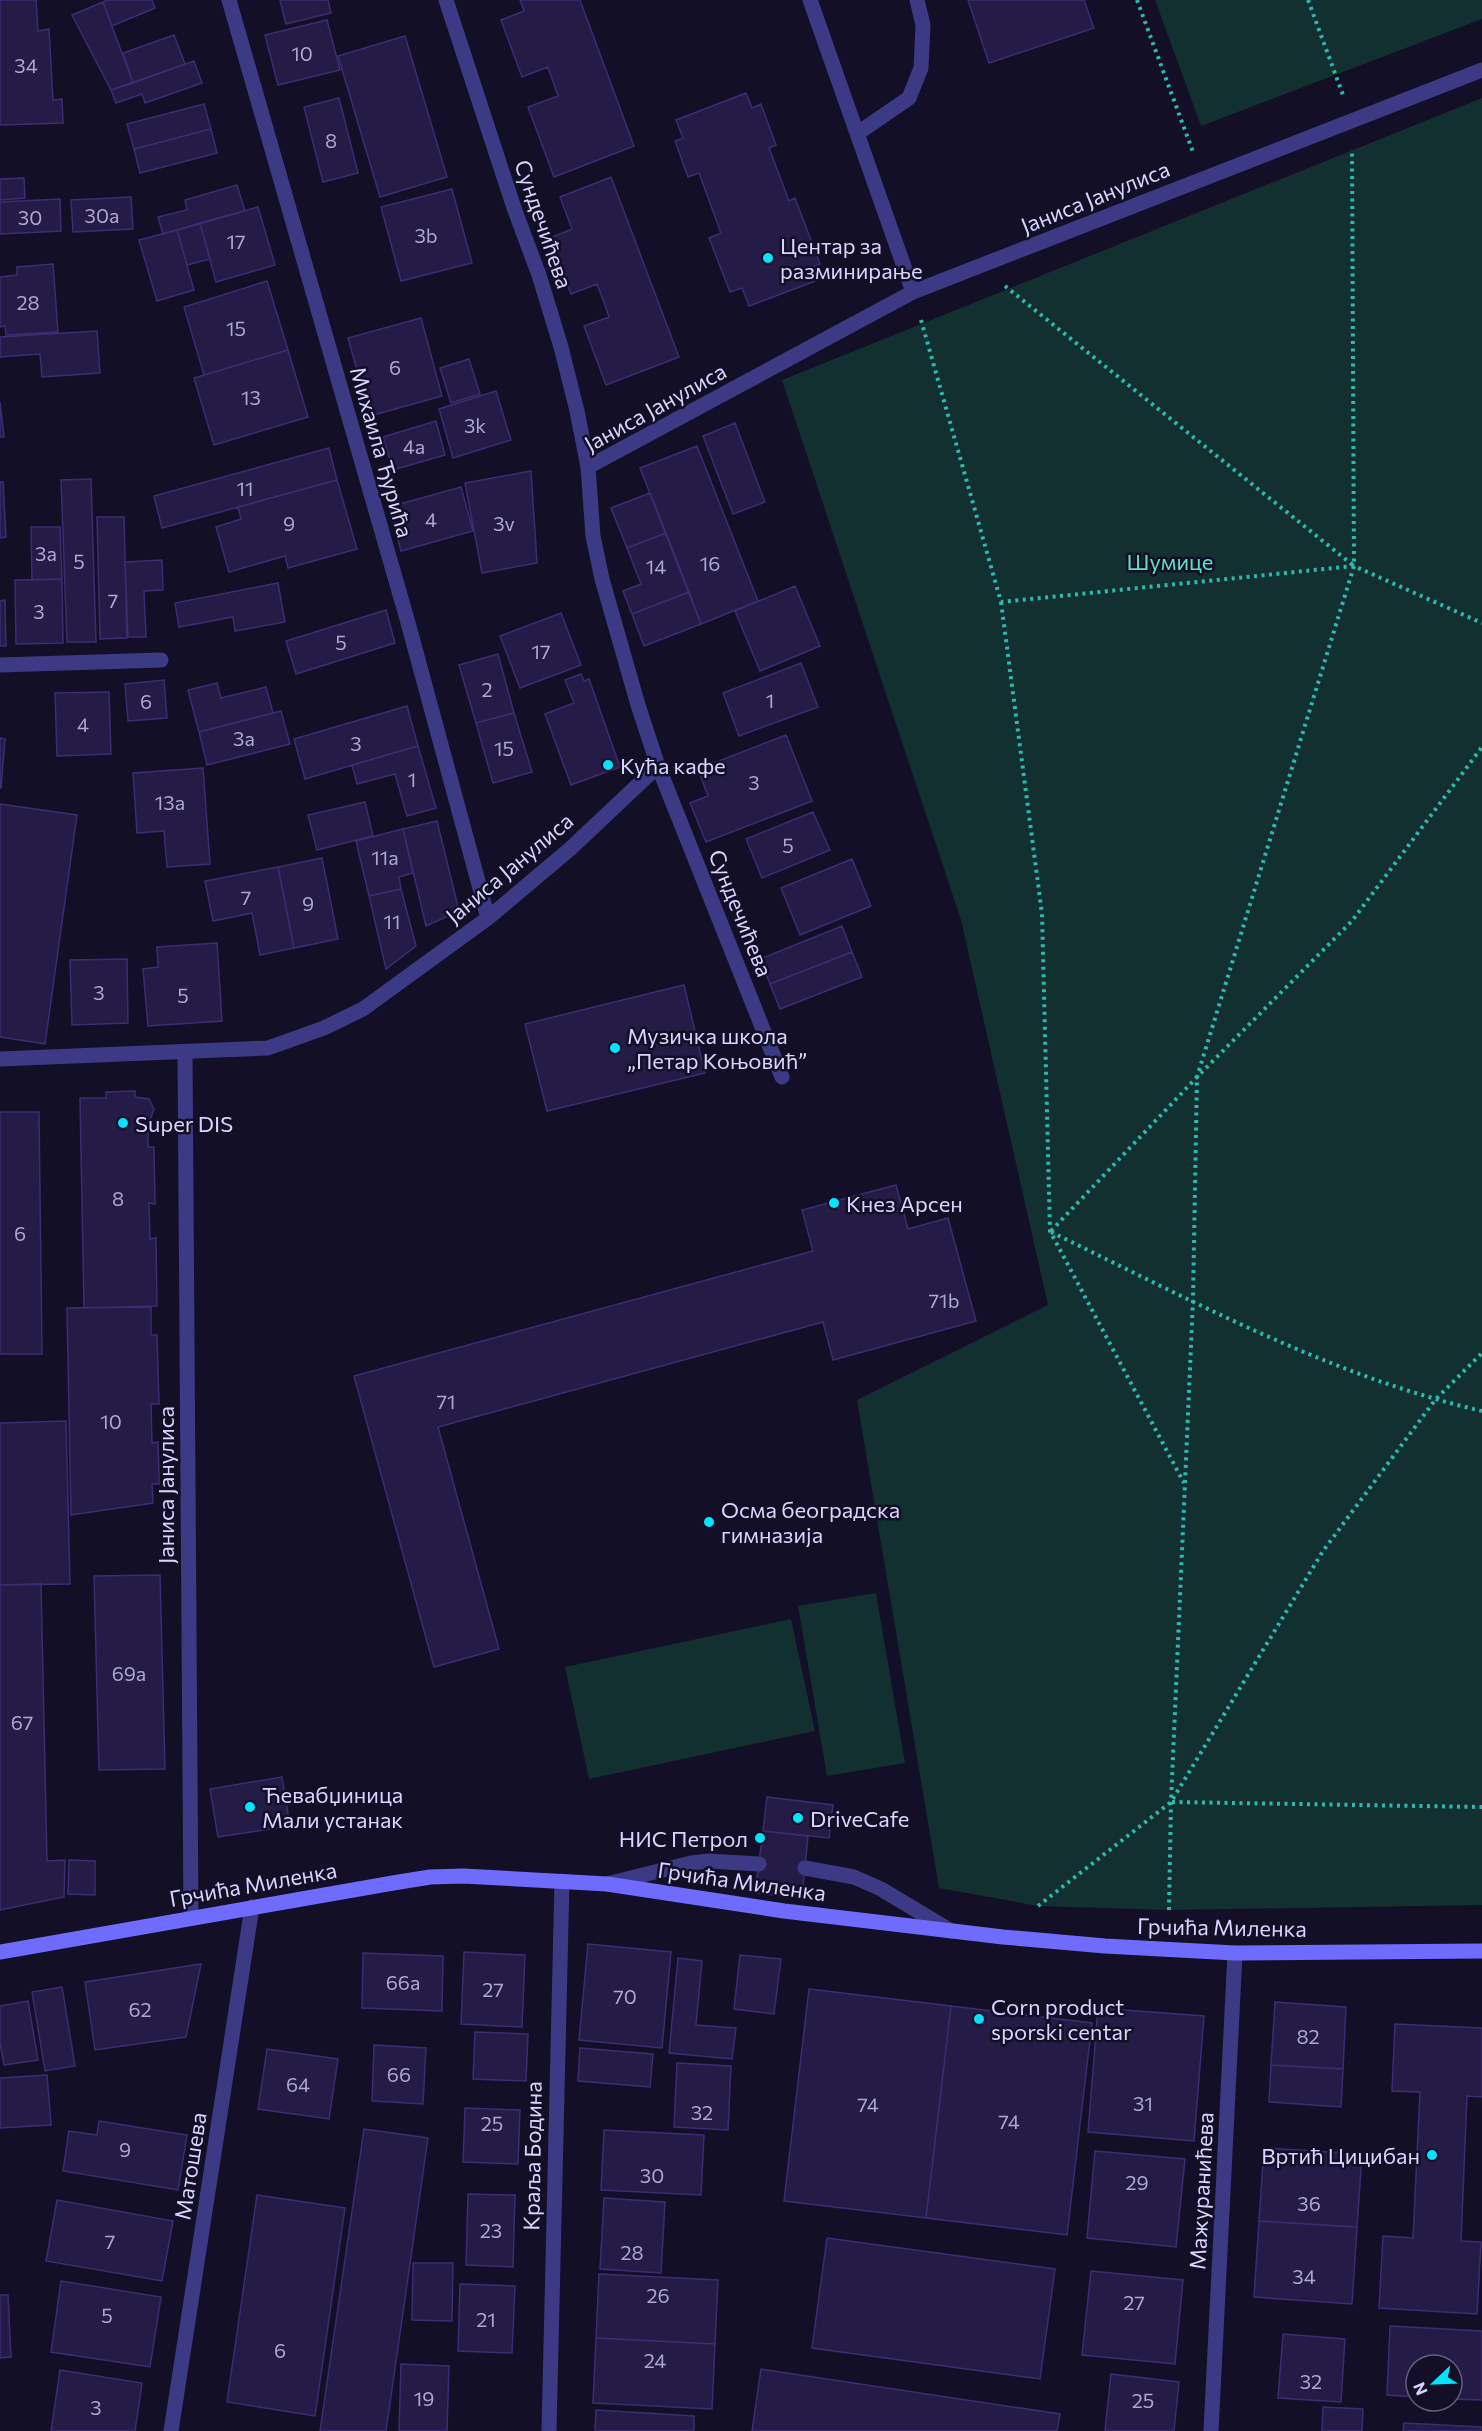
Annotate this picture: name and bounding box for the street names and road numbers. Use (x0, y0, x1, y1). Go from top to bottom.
street label: Јаниса Јанулиса (1017, 155, 1173, 239)
street label: Сундечићева (509, 156, 579, 292)
street label: Јаниса Јанулиса (579, 357, 731, 457)
street label: Михаила Ђурића (345, 363, 419, 541)
street label: Јаниса Јанулиса (440, 807, 578, 929)
street label: Сундечићева (703, 846, 779, 980)
street label: Јаниса Јанулиса (152, 1406, 179, 1564)
street label: Грчића Миленка (167, 1856, 339, 1912)
street label: Грчића Миленка (656, 1856, 828, 1906)
street label: Грчића Миленка (1137, 1912, 1307, 1942)
street label: Краља Бодина (517, 2081, 547, 2231)
street label: Матошева (168, 2110, 212, 2222)
street label: Мажуранићева (1183, 2112, 1219, 2270)

